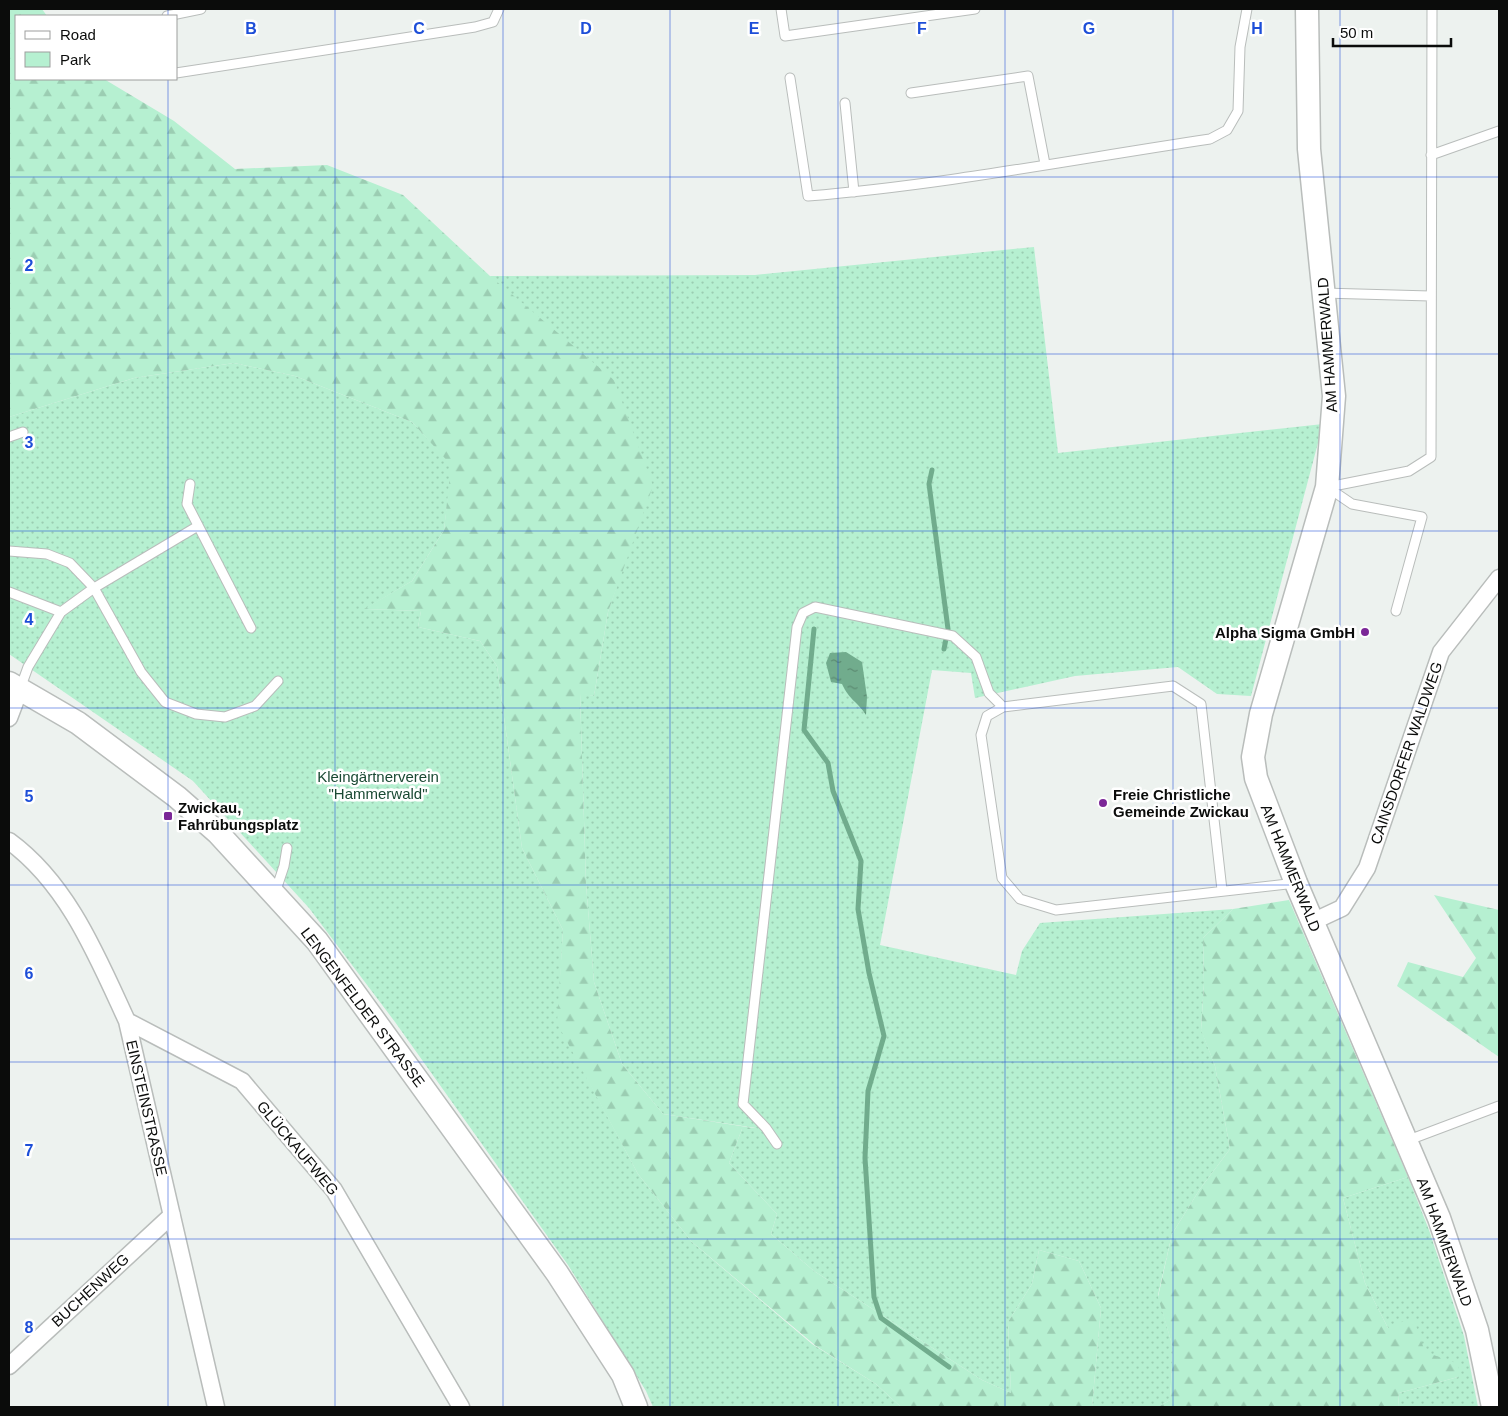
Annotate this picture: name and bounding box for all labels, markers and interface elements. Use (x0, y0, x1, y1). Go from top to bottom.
legend (15, 15, 178, 80)
scale bar (1333, 15, 1450, 47)
text: B (245, 20, 257, 37)
text: C (413, 20, 425, 37)
text: D (580, 20, 592, 37)
text: E (749, 20, 760, 37)
text: F (917, 20, 927, 37)
text: G (1083, 20, 1095, 37)
text: H (1251, 20, 1263, 37)
text: 50 m (1340, 24, 1373, 41)
text: Road (60, 26, 96, 43)
text: Park (60, 51, 91, 68)
text: 2 (25, 257, 34, 274)
street label: AM HAMMERWALD (1314, 276, 1340, 413)
text: 3 (25, 434, 34, 451)
text: 4 (25, 611, 34, 628)
place label: Alpha Sigma GmbH (1215, 624, 1355, 641)
marker: Alpha Sigma GmbH (1359, 626, 1371, 638)
street label: CAINSDORFER WALDWEG (1367, 659, 1445, 847)
park label: Kleingärtnerverein "Hammerwald" (317, 768, 439, 802)
place label: Freie Christliche Gemeinde Zwickau (1113, 786, 1249, 820)
text: 5 (25, 788, 34, 805)
marker: Freie Christliche Gemeinde Zwickau (1097, 797, 1109, 809)
place label: Zwickau, Fahrübungsplatz (178, 799, 299, 833)
street label: AM HAMMERWALD (1258, 802, 1324, 934)
marker: Zwickau, Fahrübungsplatz (162, 810, 174, 822)
street label: LENGENFELDER STRASSE (298, 924, 428, 1090)
text: 6 (25, 965, 34, 982)
street label: EINSTEINSTRASSE (123, 1038, 171, 1178)
street label: GLÜCKAUFWEG (254, 1098, 342, 1198)
text: 7 (25, 1142, 34, 1159)
street label: AM HAMMERWALD (1414, 1175, 1476, 1309)
street label: BUCHENWEG (48, 1250, 132, 1330)
text: 8 (25, 1319, 34, 1336)

